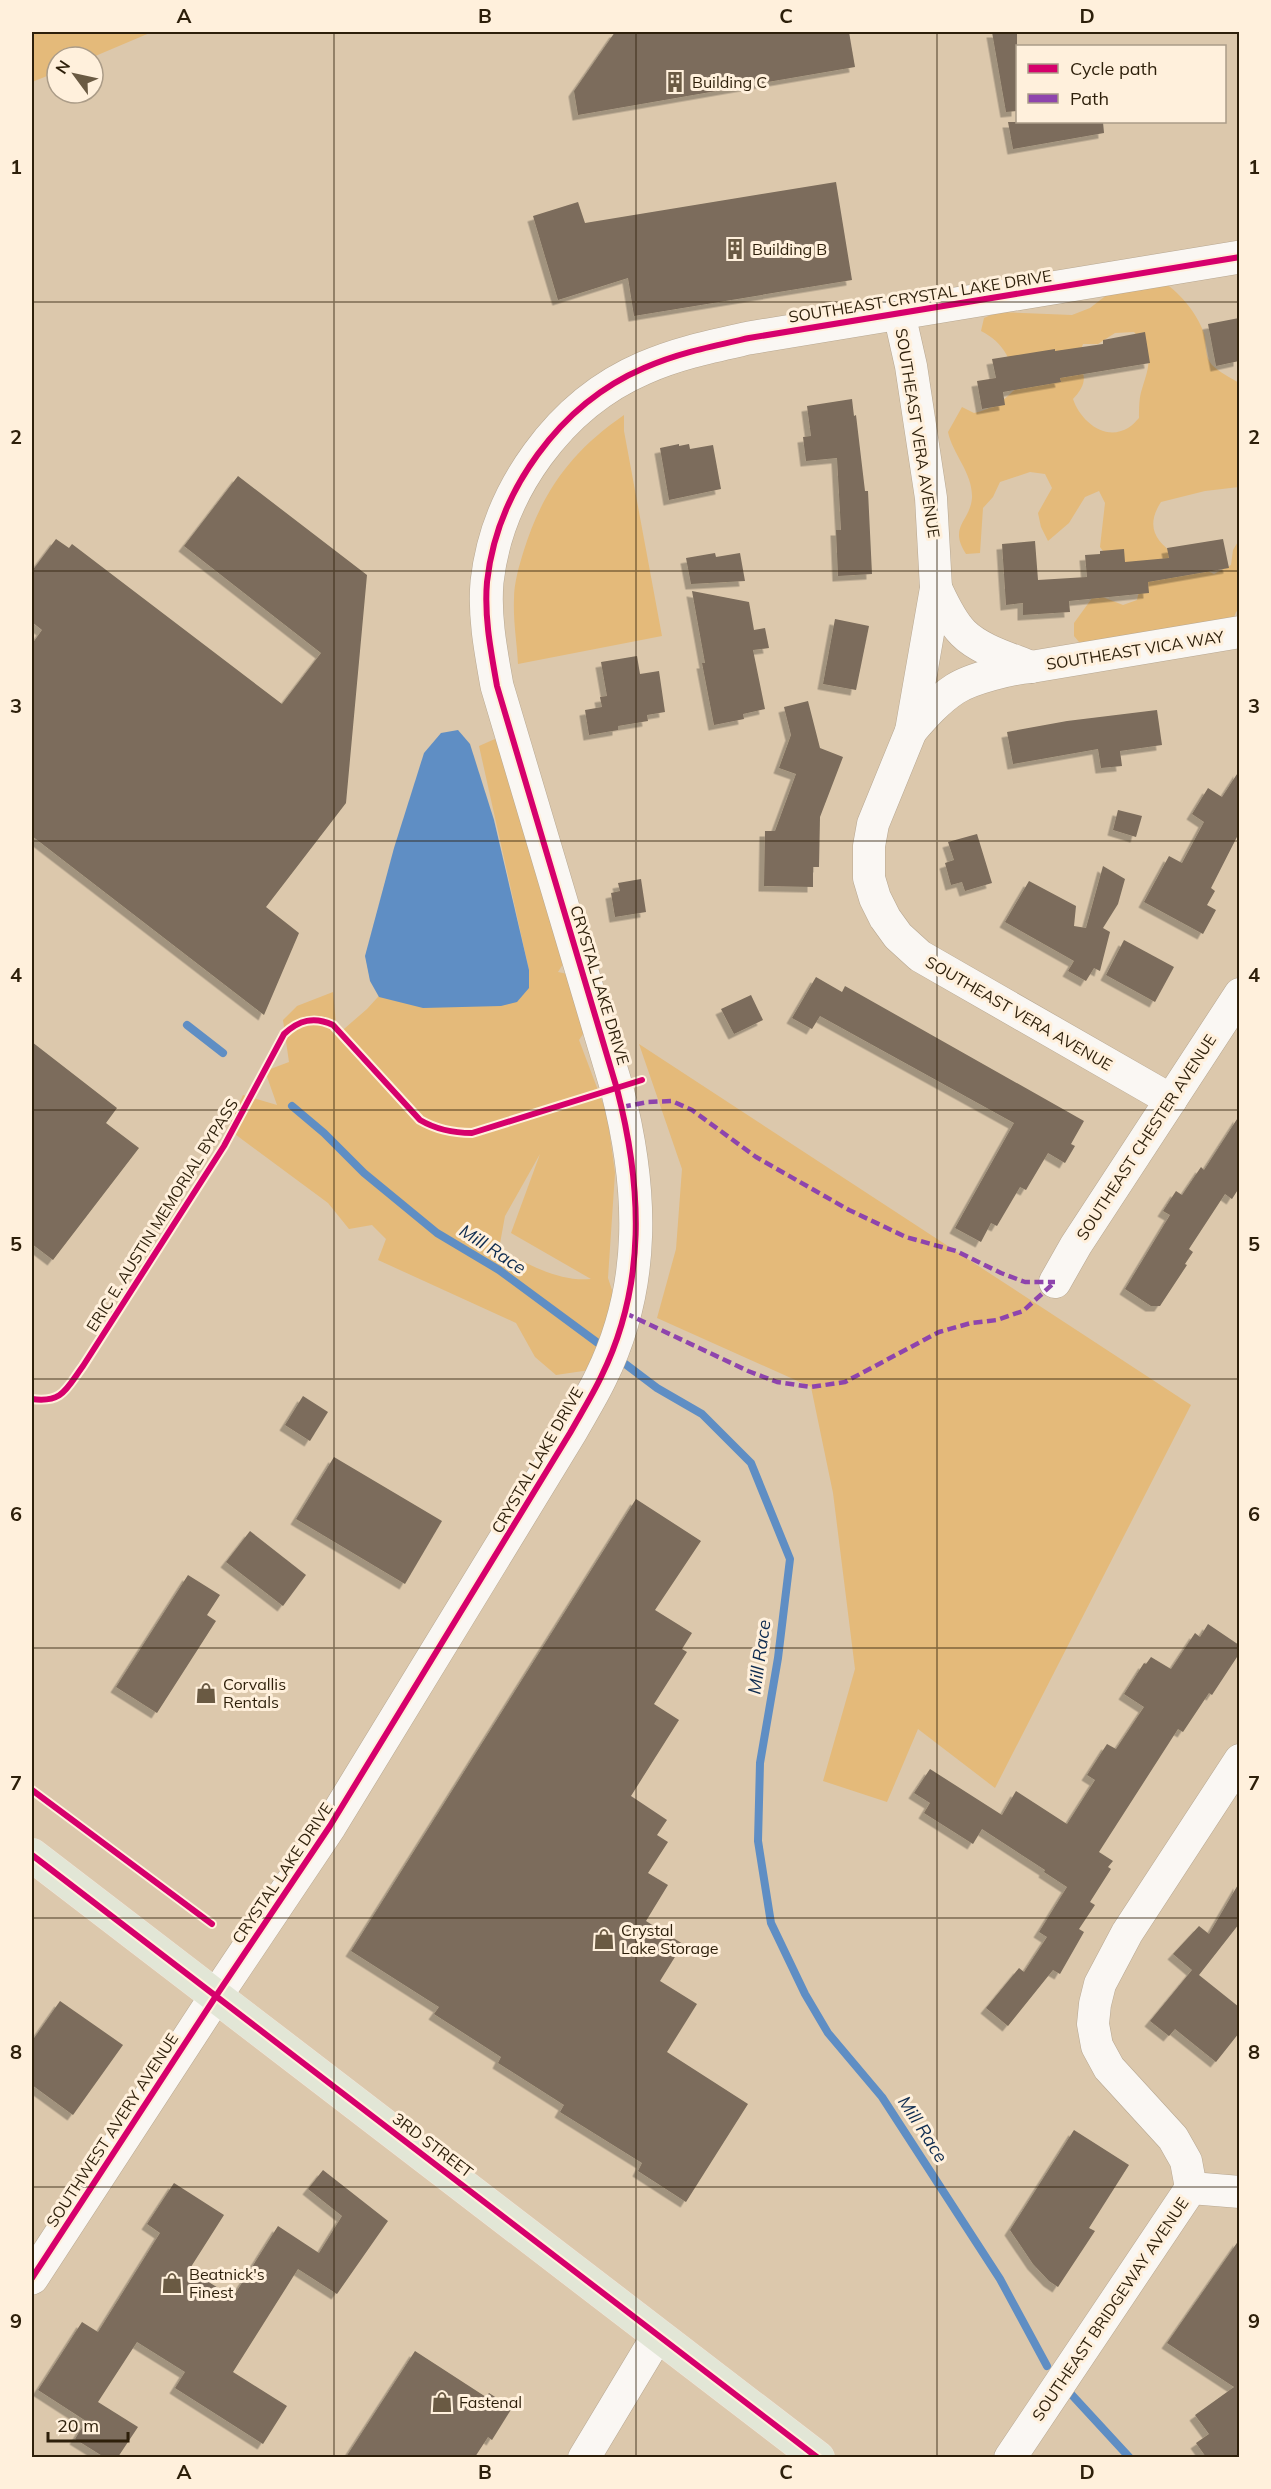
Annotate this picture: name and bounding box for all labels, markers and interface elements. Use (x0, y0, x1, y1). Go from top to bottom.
text: A (177, 3, 192, 28)
text: B (478, 3, 492, 28)
text: C (779, 3, 793, 28)
text: D (1079, 3, 1095, 28)
north arrow (45, 45, 105, 105)
legend (1016, 45, 1226, 123)
text: N (51, 56, 74, 77)
text: Cycle path (1070, 57, 1157, 80)
building icon: Building C (663, 70, 687, 94)
place label: Building C (692, 72, 767, 92)
text: Path (1070, 87, 1109, 110)
text: 1 (10, 154, 22, 179)
text: 1 (1248, 154, 1260, 179)
building icon: Building B (723, 237, 747, 261)
place label: Building B (752, 239, 827, 259)
street label: SOUTHEAST CRYSTAL LAKE DRIVE (787, 265, 1053, 327)
street label: SOUTHEAST VERA AVENUE (892, 327, 944, 539)
text: 2 (10, 424, 22, 449)
text: 2 (1248, 424, 1260, 449)
street label: SOUTHEAST VICA WAY (1045, 626, 1226, 674)
text: 3 (10, 693, 22, 718)
text: 3 (1248, 693, 1260, 718)
street label: CRYSTAL LAKE DRIVE (566, 903, 634, 1067)
street label: SOUTHEAST VERA AVENUE (922, 951, 1116, 1075)
text: 4 (10, 962, 22, 987)
text: 4 (1248, 962, 1260, 987)
street label: SOUTHEAST CHESTER AVENUE (1072, 1030, 1220, 1244)
street label: ERIC E. AUSTIN MEMORIAL BYPASS (82, 1095, 242, 1335)
water label: Mill Race (455, 1219, 531, 1279)
text: 5 (10, 1231, 22, 1256)
text: 5 (1248, 1231, 1260, 1256)
street label: CRYSTAL LAKE DRIVE (487, 1383, 587, 1537)
text: 6 (10, 1501, 22, 1526)
text: 6 (1248, 1501, 1260, 1526)
water label: Mill Race (742, 1618, 776, 1696)
place label: Corvallis Rentals (223, 1674, 286, 1712)
shop icon: Corvallis Rentals (194, 1681, 218, 1705)
text: 7 (10, 1770, 22, 1795)
text: 7 (1248, 1770, 1260, 1795)
street label: CRYSTAL LAKE DRIVE (227, 1799, 337, 1947)
place label: Crystal Lake Storage (621, 1920, 719, 1958)
shop icon: Crystal Lake Storage (592, 1927, 616, 1951)
street label: SOUTHWEST AVERY AVENUE (42, 2029, 182, 2231)
text: 8 (10, 2039, 22, 2064)
text: 8 (1248, 2039, 1260, 2064)
water label: Mill Race (893, 2091, 953, 2167)
street label: 3RD STREET (389, 2108, 477, 2182)
street label: SOUTHEAST BRIDGEWAY AVENUE (1028, 2193, 1192, 2425)
place label: Beatnick's Finest (189, 2264, 265, 2302)
shop icon: Beatnick's Finest (160, 2271, 184, 2295)
text: 9 (10, 2308, 22, 2333)
text: 9 (1248, 2308, 1260, 2333)
shop icon: Fastenal (430, 2390, 454, 2414)
place label: Fastenal (459, 2392, 522, 2412)
scale bar (48, 2405, 128, 2443)
text: 20 m (57, 2414, 99, 2437)
text: A (177, 2459, 192, 2484)
text: B (478, 2459, 492, 2484)
text: C (779, 2459, 793, 2484)
text: D (1079, 2459, 1095, 2484)

